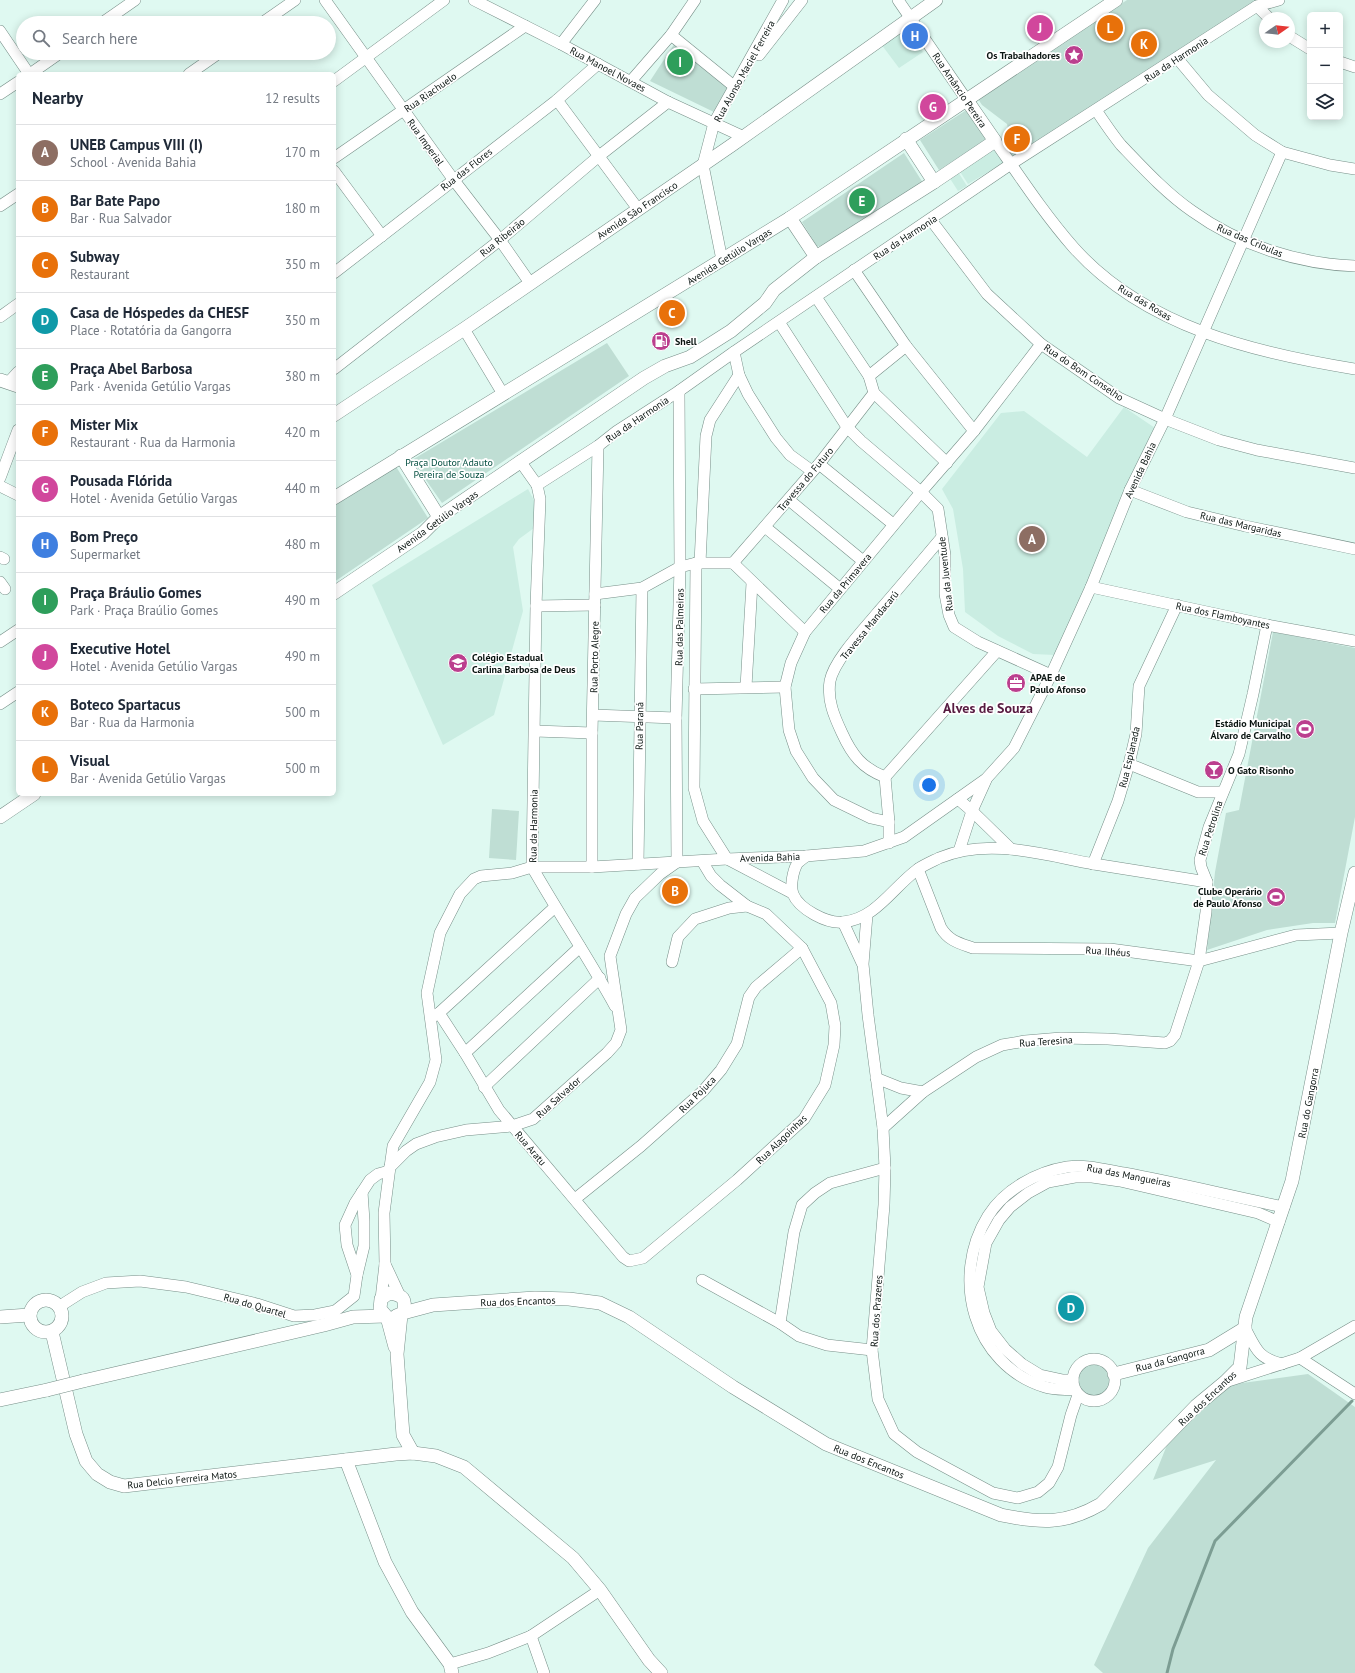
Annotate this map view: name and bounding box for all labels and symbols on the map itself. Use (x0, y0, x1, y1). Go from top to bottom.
north arrow (1259, 12, 1295, 48)
pin: J (1027, 13, 1053, 43)
pin: L (1097, 13, 1123, 43)
street label: Rua Alonso Maciel Ferreira (711, 18, 778, 124)
pin: H (902, 21, 928, 51)
pin: K (1131, 29, 1157, 59)
street label: Rua da Harmonia (1142, 34, 1211, 85)
street label: Rua Manoel Novaes (568, 44, 648, 95)
place icon: Os Trabalhadores (1063, 44, 1085, 66)
pin: I (667, 47, 693, 77)
place label: Os Trabalhadores (987, 49, 1060, 62)
street label: Rua Amâncio Pereira (930, 50, 990, 130)
street label: Rua Riachuelo (401, 70, 459, 115)
pin: G (920, 92, 946, 122)
street label: Rua Imperial (404, 116, 447, 168)
pin: F (1004, 124, 1030, 154)
street label: Rua das Flores (438, 145, 495, 194)
street label: Avenida São Francisco (594, 179, 680, 242)
pin: E (849, 186, 875, 216)
street label: Rua da Harmonia (871, 212, 940, 263)
street label: Rua Ribeirão (477, 215, 528, 260)
street label: Rua das Crioulas (1215, 221, 1285, 260)
street label: Avenida Getúlio Vargas (684, 225, 774, 288)
street label: Rua das Rosas (1116, 281, 1174, 324)
pin: C (659, 298, 685, 328)
fuel station icon: Shell (650, 330, 672, 352)
place label: Shell (675, 335, 697, 348)
street label: Rua do Bom Conselho (1041, 341, 1126, 404)
street label: Rua da Harmonia (603, 393, 671, 445)
street label: Avenida Bahia (1122, 440, 1159, 500)
street label: Travessa do Futuro (775, 444, 836, 514)
park label: Praça Doutor Adauto Pereira de Souza (405, 456, 493, 481)
street label: Avenida Getúlio Vargas (394, 487, 481, 555)
street label: Rua das Margaridas (1199, 509, 1283, 540)
pin: A (1019, 524, 1045, 554)
street label: Rua da Juventude (935, 536, 956, 612)
street label: Rua da Primavera (816, 551, 874, 616)
street label: Rua das Palmeiras (672, 588, 687, 666)
street label: Travessa Mandacarú (837, 588, 901, 663)
street label: Rua dos Flamboyantes (1175, 599, 1271, 632)
street label: Rua Porto Alegre (587, 621, 602, 693)
place label: Colégio Estadual Carlina Barbosa de Deus (472, 651, 576, 676)
school or university icon: Colégio Estadual Carlina Barbosa de Deus (447, 652, 469, 674)
place label: APAE de Paulo Afonso (1030, 671, 1086, 696)
office icon: APAE de Paulo Afonso (1005, 672, 1027, 694)
district label: Alves de Souza (943, 699, 1033, 717)
street label: Rua Paraná (633, 702, 646, 750)
place label: Estádio Municipal Álvaro de Carvalho (1211, 717, 1292, 742)
sports icon: Estádio Municipal Álvaro de Carvalho (1294, 718, 1316, 740)
street label: Rua Esplanada (1116, 725, 1143, 789)
bar icon: O Gato Risonho (1203, 759, 1225, 781)
place label: O Gato Risonho (1228, 764, 1295, 777)
your location (919, 775, 939, 795)
street label: Rua da Harmonia (526, 789, 541, 863)
street label: Rua Petrolina (1195, 799, 1226, 857)
street label: Avenida Bahia (740, 850, 800, 865)
pin: B (662, 876, 688, 906)
place label: Clube Operário de Paulo Afonso (1193, 885, 1263, 910)
sports icon: Clube Operário de Paulo Afonso (1265, 886, 1287, 908)
street label: Rua Ilhéus (1085, 943, 1131, 960)
street label: Rua Teresina (1019, 1033, 1073, 1050)
street label: Rua do Gangorra (1295, 1067, 1322, 1139)
street label: Rua Salvador (533, 1073, 584, 1121)
street label: Rua Pojuca (676, 1073, 719, 1116)
street label: Rua Alagoinhas (753, 1112, 810, 1167)
street label: Rua Aratu (512, 1128, 549, 1168)
street label: Rua das Mangueiras (1086, 1161, 1172, 1190)
street label: Rua dos Prazeres (867, 1275, 886, 1347)
street label: Rua do Quartel (222, 1290, 288, 1321)
pin: D (1058, 1293, 1084, 1323)
street label: Rua dos Encantos (480, 1294, 556, 1309)
street label: Rua da Gangorra (1134, 1344, 1206, 1375)
street label: Rua dos Encantos (1175, 1368, 1239, 1429)
street label: Rua dos Encantos (832, 1441, 906, 1482)
street label: Rua Delcio Ferreira Matos (127, 1467, 238, 1492)

